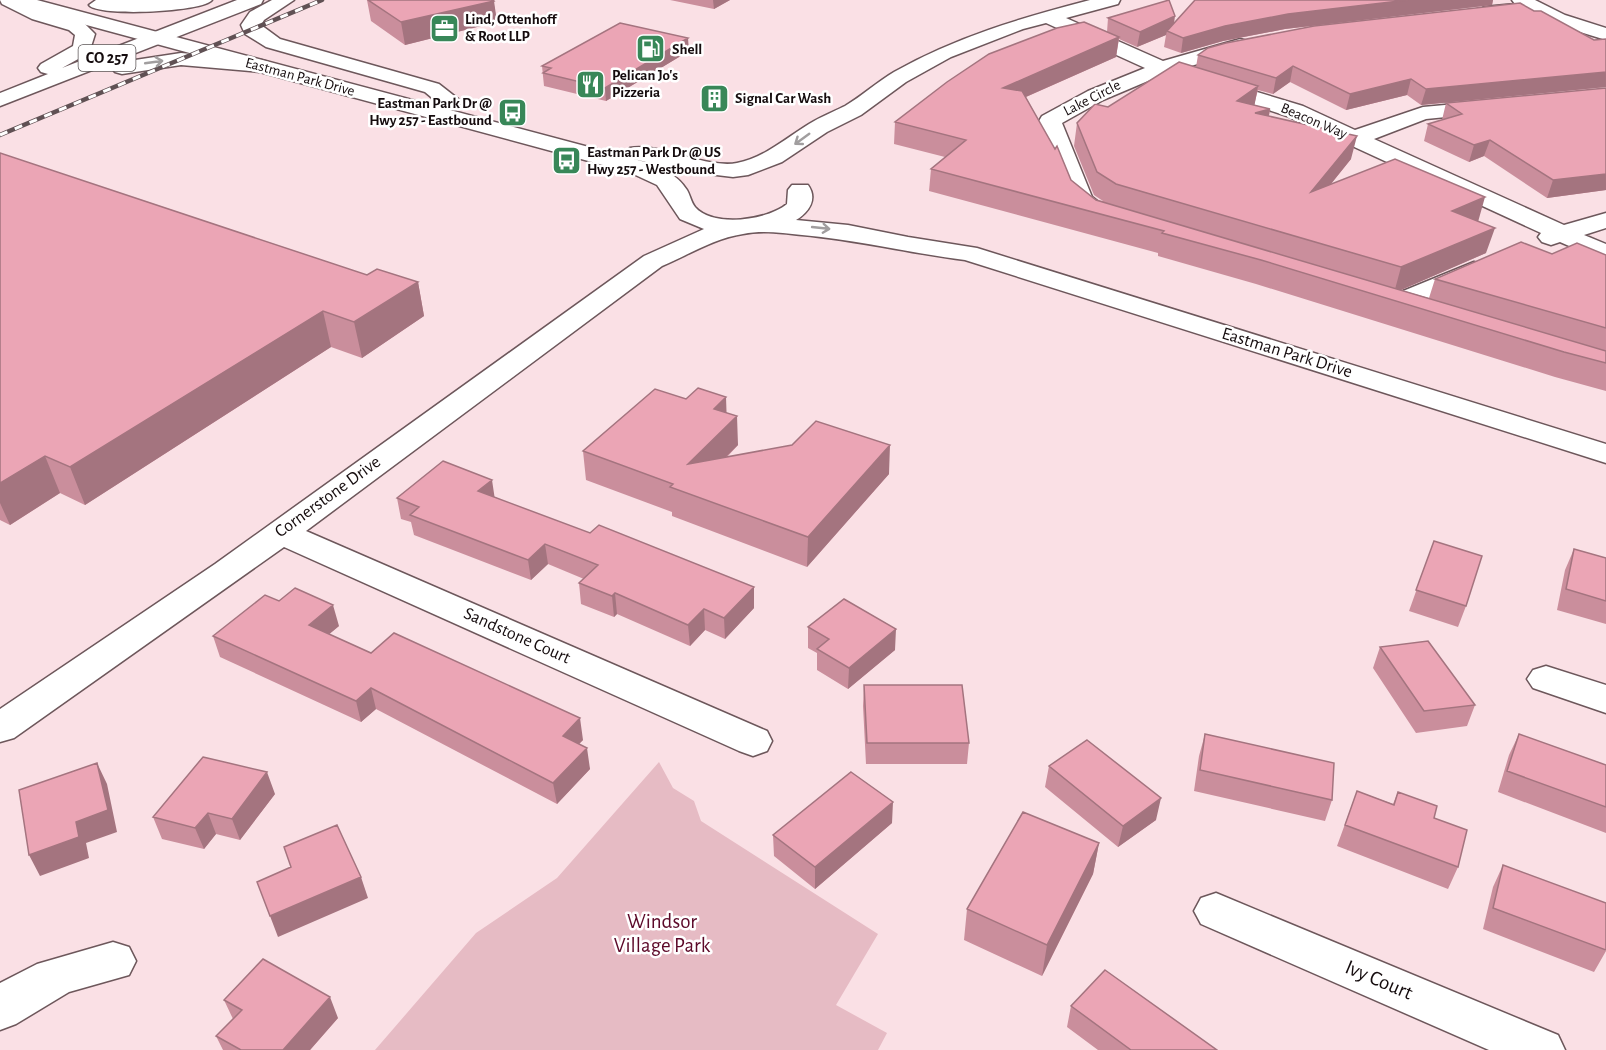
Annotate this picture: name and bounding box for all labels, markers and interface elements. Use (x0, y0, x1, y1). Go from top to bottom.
office icon: Lind, Ottenhoff & Root LLP (428, 12, 460, 44)
place label: Lind, Ottenhoff & Root LLP (465, 12, 558, 44)
fuel station icon: Shell (635, 33, 667, 65)
place label: Shell (672, 42, 702, 57)
road number: CO 257 (78, 45, 136, 71)
street label: Eastman Park Drive (244, 55, 356, 99)
one-way arrow (144, 56, 163, 67)
restaurant icon: Pelican Jo's Pizzeria (575, 68, 607, 100)
place label: Pelican Jo's Pizzeria (612, 68, 678, 100)
street label: Lake Circle (1061, 77, 1123, 119)
building icon: Signal Car Wash (698, 82, 730, 114)
place label: Signal Car Wash (735, 91, 831, 106)
place label: Eastman Park Dr @ Hwy 257 - Eastbound (369, 96, 492, 128)
bus stop icon: Eastman Park Dr @ Hwy 257 - Eastbound (497, 96, 529, 128)
street label: Beacon Way (1279, 100, 1350, 142)
one-way arrow (795, 133, 811, 145)
bus stop icon: Eastman Park Dr @ US Hwy 257 - Westbound (550, 145, 582, 177)
place label: Eastman Park Dr @ US Hwy 257 - Westbound (587, 145, 721, 177)
one-way arrow (810, 223, 830, 234)
street label: Eastman Park Drive (1220, 325, 1354, 381)
street label: Cornerstone Drive (272, 453, 384, 541)
street label: Sandstone Court (461, 604, 573, 668)
park label: Windsor Village Park (614, 911, 711, 956)
street label: Ivy Court (1342, 956, 1416, 1004)

